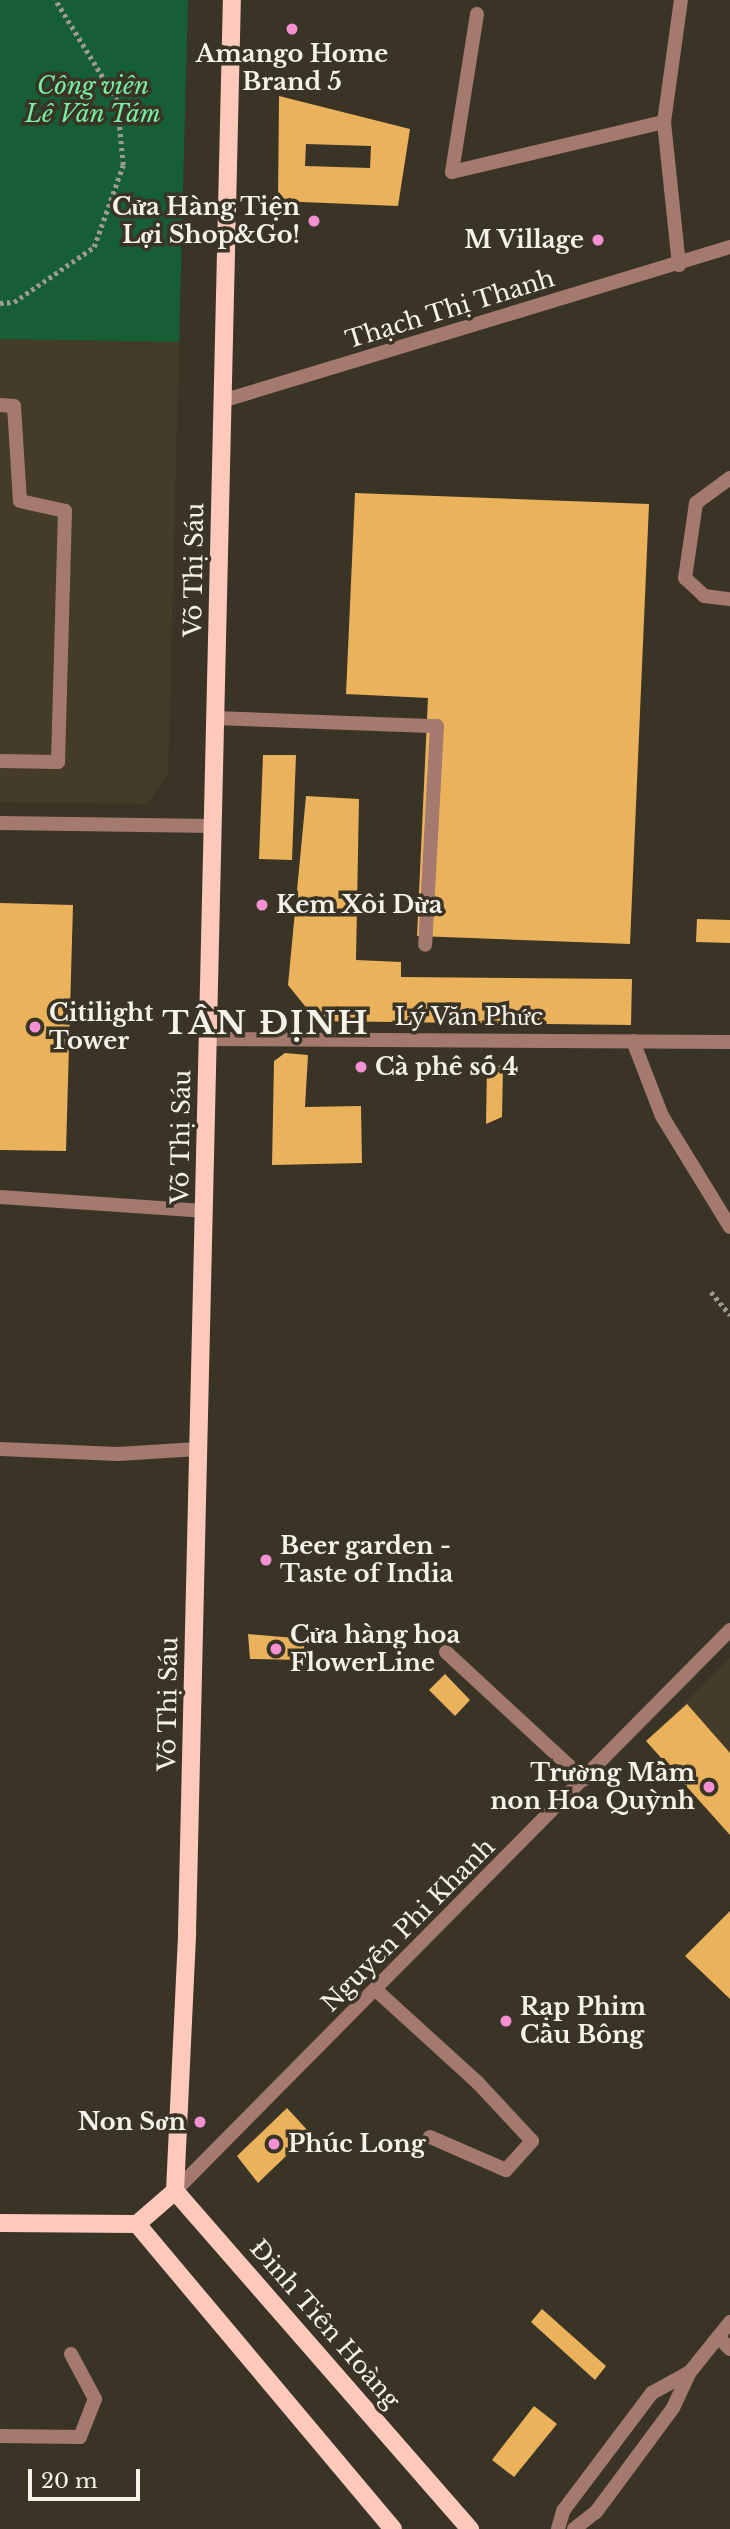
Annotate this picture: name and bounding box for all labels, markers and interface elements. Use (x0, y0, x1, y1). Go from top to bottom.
marker: Amango Home Brand 5 (284, 21, 300, 37)
place label: Amango Home Brand 5 (196, 40, 388, 96)
park label: Công viên Lê Văn Tám (25, 72, 161, 128)
place label: Cửa Hàng Tiện Lợi Shop&Go! (111, 193, 300, 249)
marker: Cửa Hàng Tiện Lợi Shop&Go! (306, 213, 322, 229)
place label: M Village (463, 226, 584, 254)
marker: M Village (590, 232, 606, 248)
street label: Thạch Thị Thanh (341, 263, 559, 355)
street label: Võ Thị Sáu (178, 502, 210, 638)
place label: Kem Xôi Dừa (276, 891, 443, 919)
marker: Kem Xôi Dừa (254, 897, 270, 913)
place label: Citilight Tower (49, 999, 153, 1055)
street label: Lý Văn Phức (394, 1003, 544, 1031)
district label: TÂN ĐỊNH (163, 1004, 369, 1042)
marker: Citilight Tower (27, 1019, 43, 1035)
place label: Cà phê số 4 (375, 1053, 519, 1081)
marker: Cà phê số 4 (353, 1059, 369, 1075)
street label: Võ Thị Sáu (165, 1069, 197, 1205)
place label: Beer garden - Taste of India (280, 1532, 453, 1588)
marker: Beer garden - Taste of India (258, 1552, 274, 1568)
place label: Cửa hàng hoa FlowerLine (290, 1621, 460, 1677)
street label: Võ Thị Sáu (152, 1636, 184, 1772)
marker: Cửa hàng hoa FlowerLine (268, 1641, 284, 1657)
place label: Trường Mầm non Hoa Quỳnh (490, 1759, 695, 1815)
marker: Trường Mầm non Hoa Quỳnh (701, 1779, 717, 1795)
street label: Nguyễn Phi Khanh (315, 1832, 501, 2018)
place label: Rạp Phim Cầu Bông (520, 1993, 646, 2049)
marker: Rạp Phim Cầu Bông (498, 2013, 514, 2029)
place label: Non Sơn (78, 2108, 186, 2136)
marker: Non Sơn (192, 2114, 208, 2130)
place label: Phúc Long (288, 2130, 425, 2158)
marker: Phúc Long (266, 2136, 282, 2152)
street label: Đinh Tiên Hoàng (244, 2234, 406, 2414)
scale bar (32, 2456, 144, 2500)
text: 20 m (41, 2468, 98, 2494)

